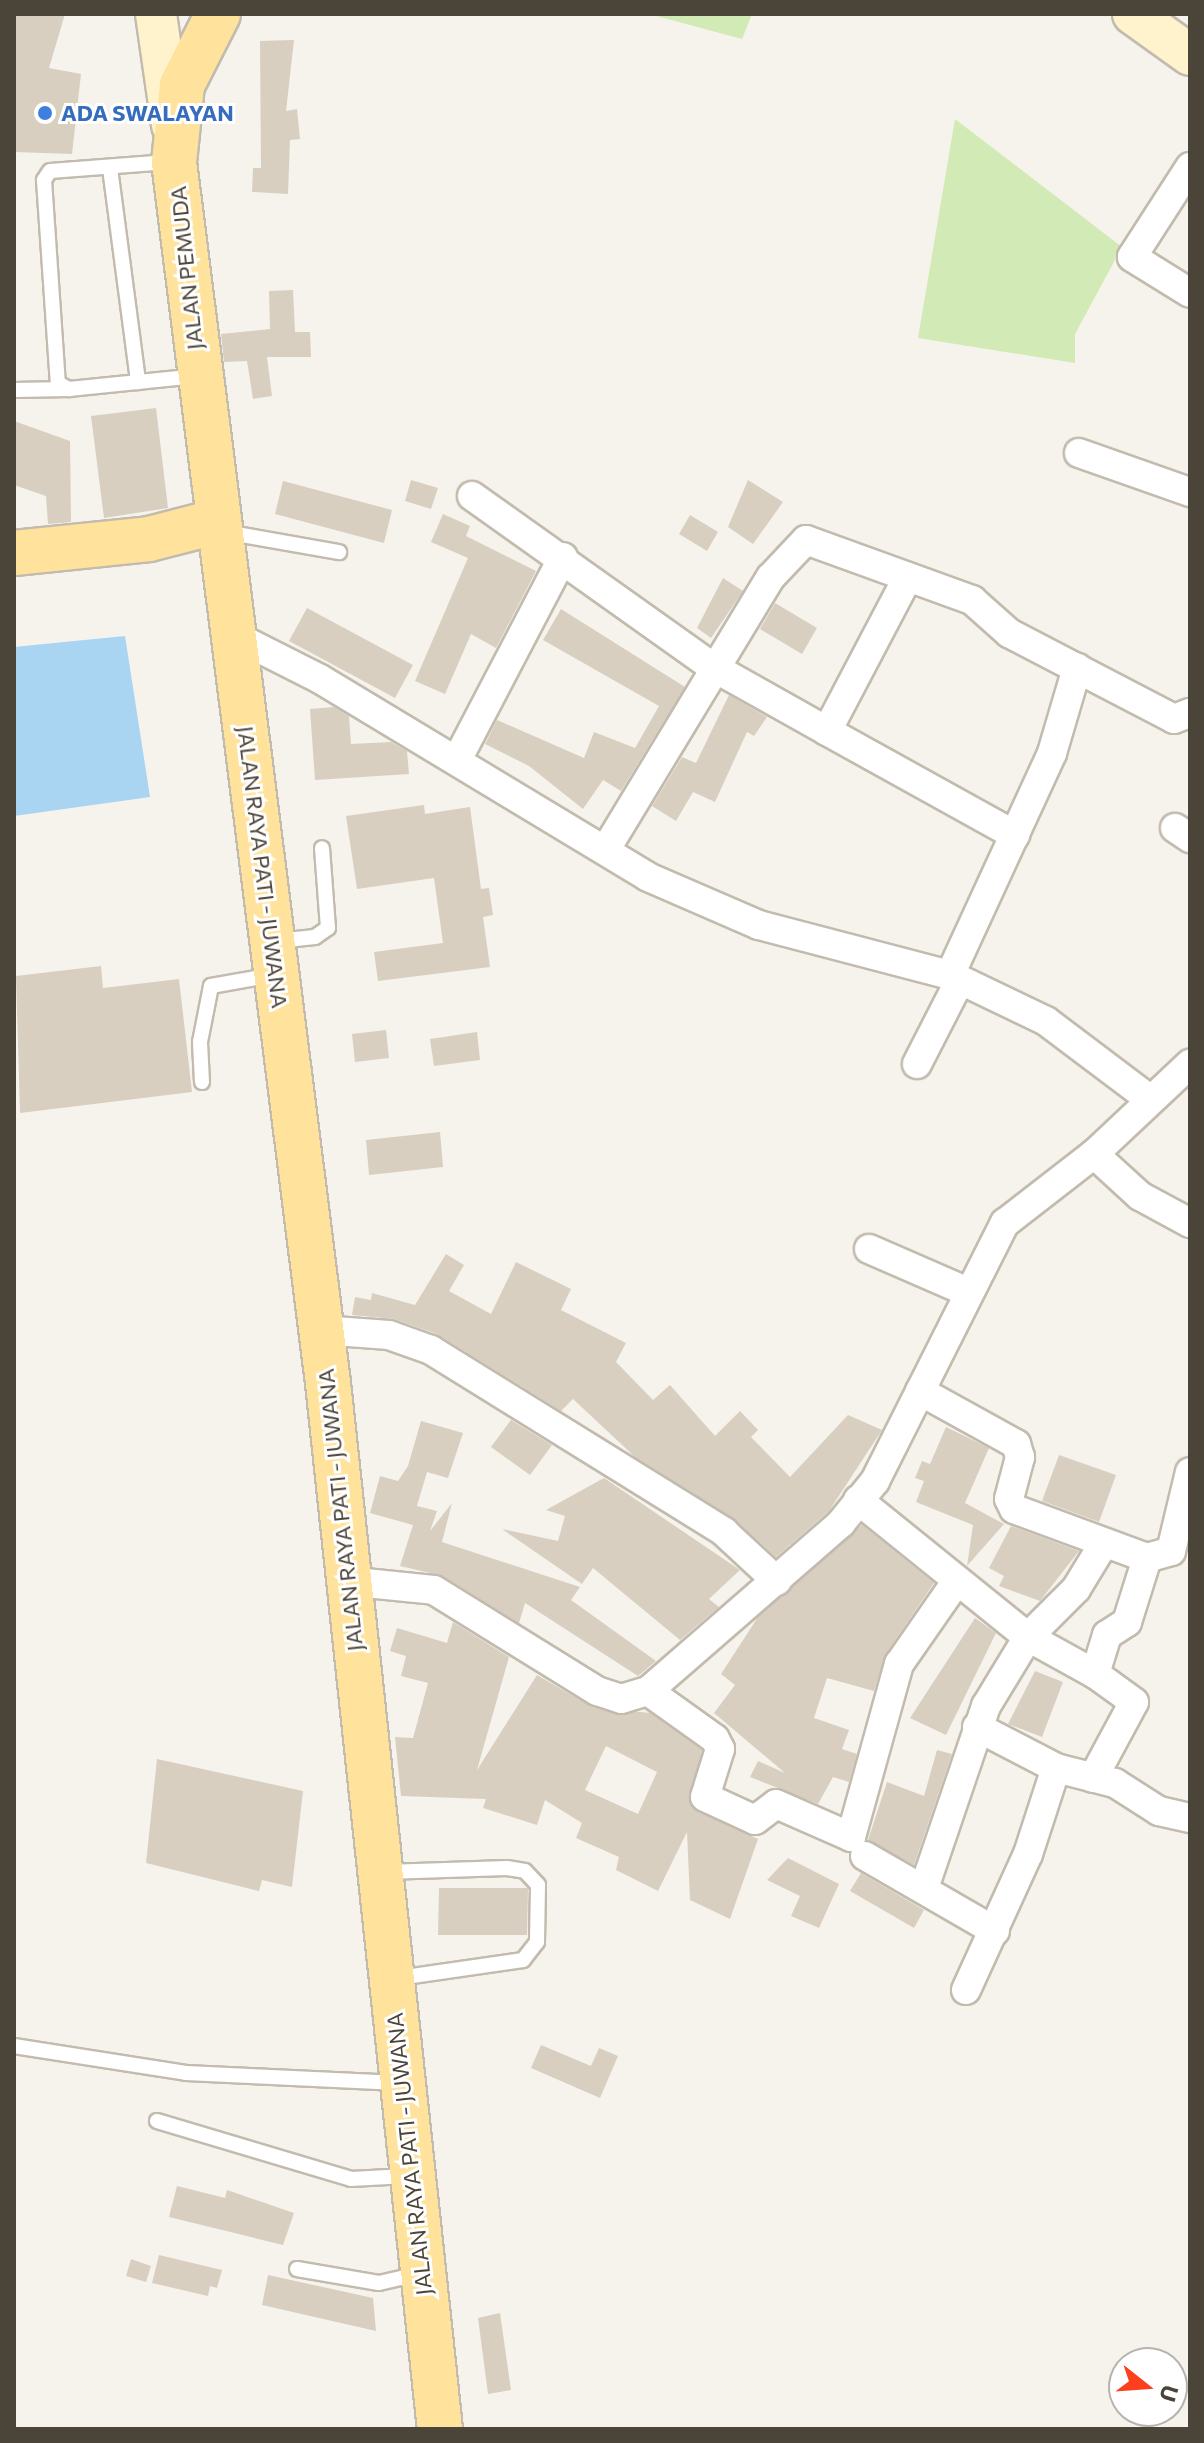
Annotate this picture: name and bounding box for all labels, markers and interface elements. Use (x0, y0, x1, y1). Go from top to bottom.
place label: ADA SWALAYAN (61, 100, 234, 126)
marker: ADA SWALAYAN (36, 104, 54, 122)
street label: JALAN PEMUDA (164, 185, 208, 351)
street label: JALAN RAYA PATI - JUWANA (233, 724, 293, 1010)
street label: JALAN RAYA PATI - JUWANA (312, 1367, 368, 1653)
street label: JALAN RAYA PATI - JUWANA (381, 2011, 437, 2297)
north arrow (1108, 2347, 1188, 2427)
text: U (1154, 2382, 1185, 2405)

